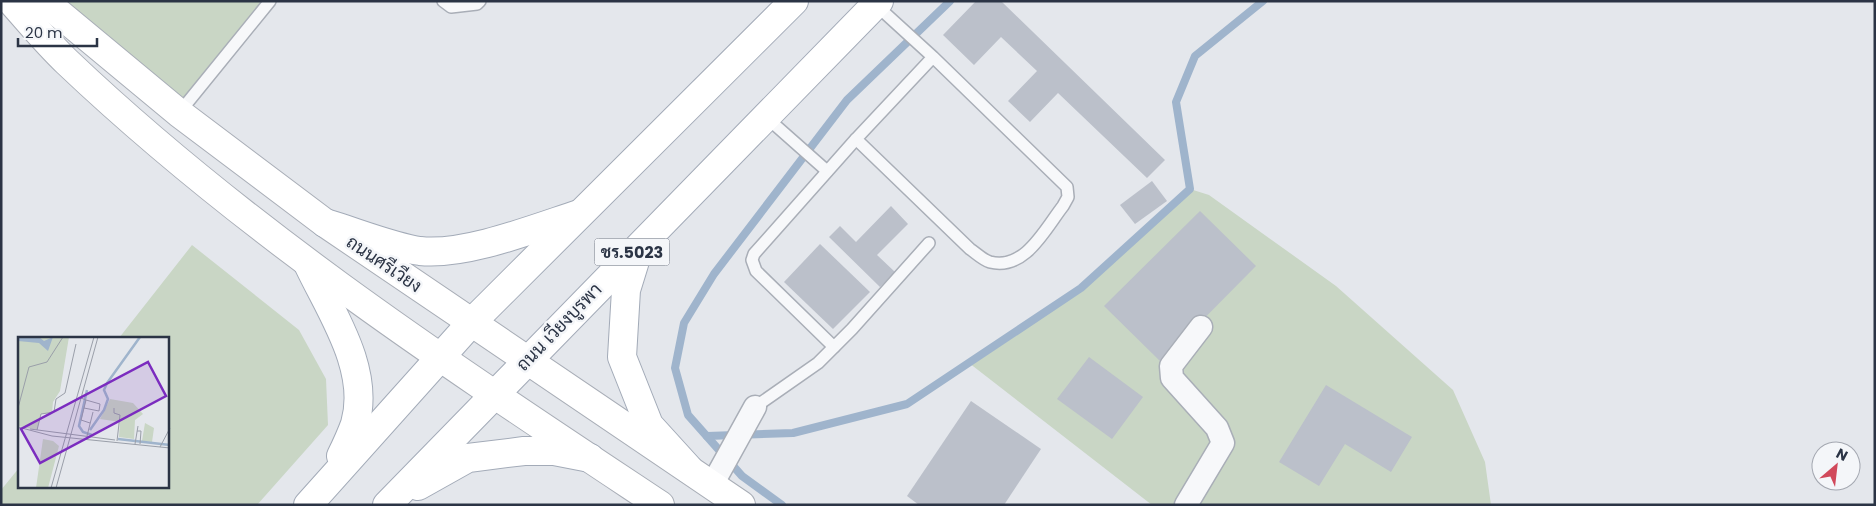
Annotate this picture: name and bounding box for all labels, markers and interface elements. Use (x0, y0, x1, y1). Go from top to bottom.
scale bar (18, 15, 96, 47)
text: 20 m (25, 22, 63, 43)
street label: ถนนศรีเวียง (342, 229, 427, 298)
road number: ชร.5023 (594, 238, 670, 266)
street label: ถนน เวียงบูรพา (510, 277, 608, 377)
inset map (18, 337, 169, 488)
north arrow (1811, 441, 1861, 491)
text: N (1833, 443, 1851, 466)

